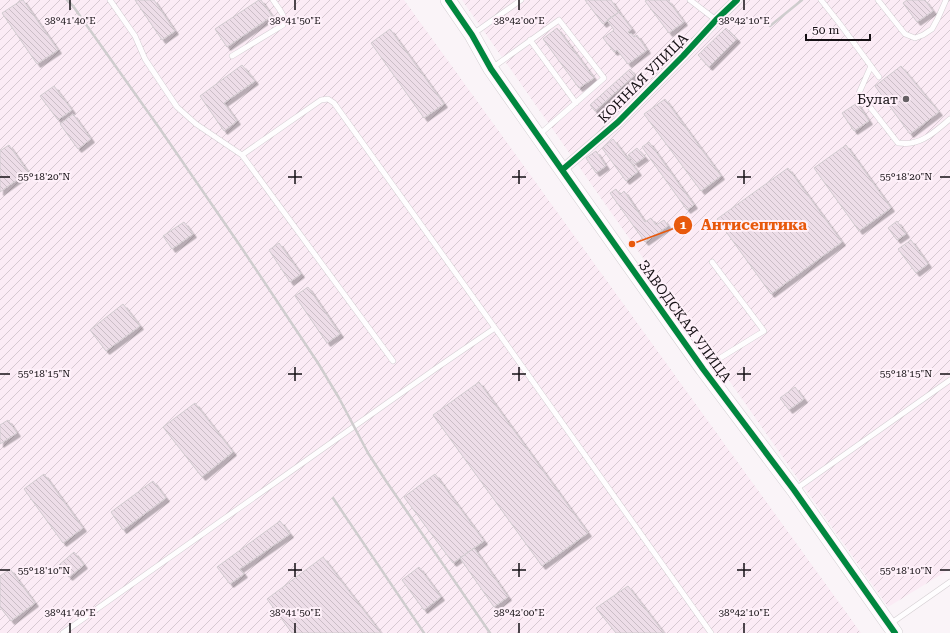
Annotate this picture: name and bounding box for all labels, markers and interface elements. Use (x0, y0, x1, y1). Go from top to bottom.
text: 38°41'40"E (44, 15, 96, 26)
text: 38°41'50"E (269, 15, 321, 26)
text: 38°42'00"E (493, 15, 545, 26)
text: 38°42'10"E (718, 15, 770, 26)
scale bar (806, 16, 870, 42)
text: 50 m (812, 23, 839, 37)
street label: КОННАЯ УЛИЦА (595, 30, 691, 126)
place label: Булат (857, 91, 898, 107)
marker: Булат (901, 94, 911, 104)
text: 55°18'20"N (18, 171, 70, 182)
text: 55°18'20"N (880, 171, 932, 182)
callout: Антисептика (673, 211, 815, 238)
text: Антисептика (701, 216, 807, 234)
text: 1 (680, 218, 687, 232)
street label: ЗАВОДСКАЯ УЛИЦА (635, 257, 735, 385)
text: 55°18'15"N (18, 368, 70, 379)
text: 55°18'15"N (880, 368, 932, 379)
text: 55°18'10"N (18, 565, 70, 576)
text: 55°18'10"N (880, 565, 932, 576)
text: 38°41'40"E (44, 607, 96, 618)
text: 38°41'50"E (269, 607, 321, 618)
text: 38°42'00"E (493, 607, 545, 618)
text: 38°42'10"E (718, 607, 770, 618)

